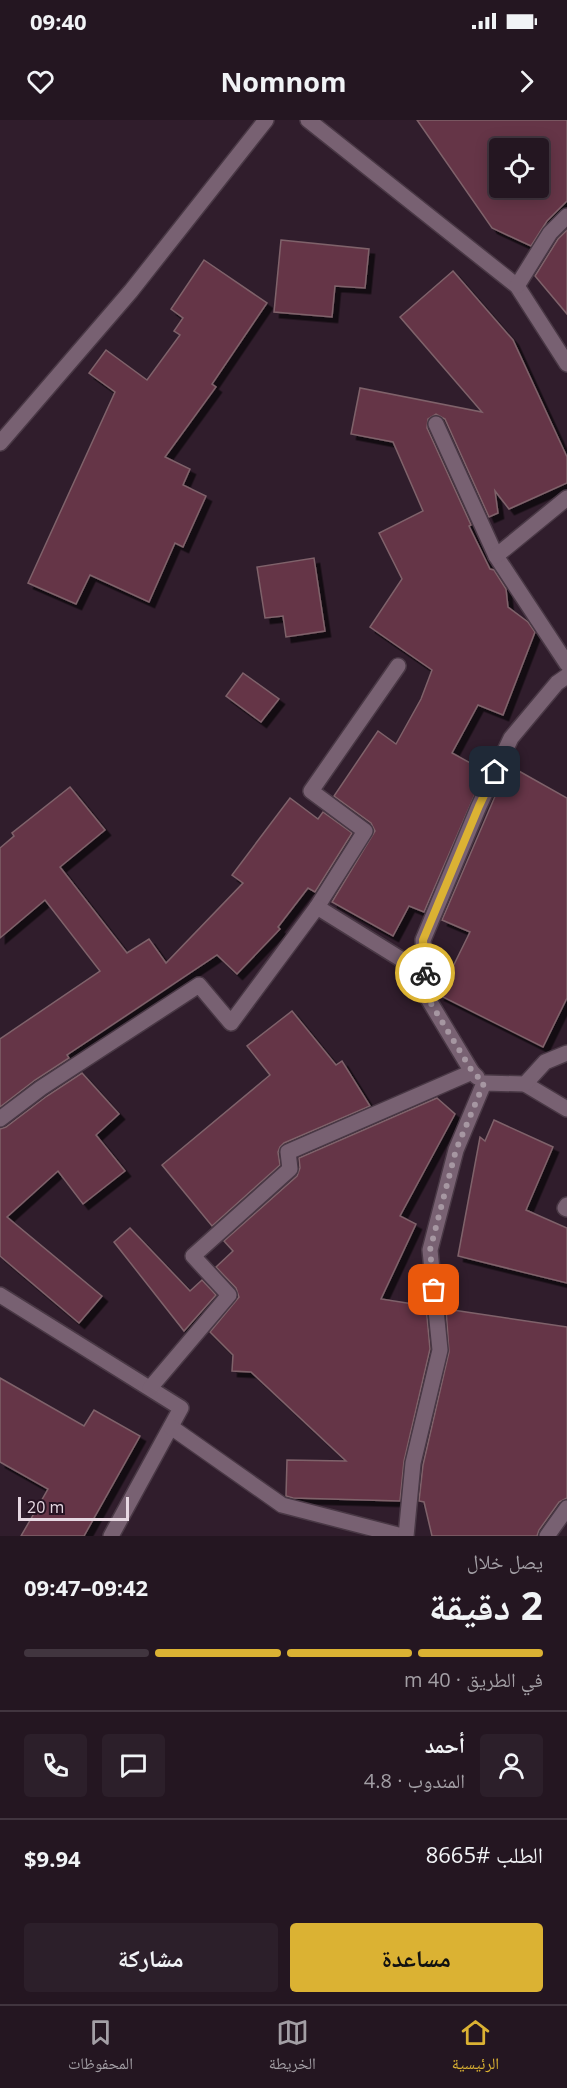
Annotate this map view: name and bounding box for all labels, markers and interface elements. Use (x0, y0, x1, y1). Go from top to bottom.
text: 09:40 (30, 6, 87, 36)
text: Nomnom (220, 63, 347, 100)
icon: heart (24, 65, 57, 98)
icon: forward (510, 65, 543, 98)
map controls (489, 138, 549, 198)
button: locate (489, 138, 549, 198)
pin (469, 746, 520, 797)
icon: home (478, 755, 511, 788)
courier (395, 943, 455, 1003)
icon: bike (409, 957, 442, 990)
pin (408, 1264, 459, 1315)
icon: bag (417, 1273, 450, 1306)
scale bar (18, 1494, 129, 1522)
text: 20 m (27, 1496, 64, 1518)
text: يصل خلال (467, 1548, 543, 1575)
text: 09:42–09:47 (24, 1572, 148, 1602)
text: 2 دقيقة (429, 1578, 543, 1631)
text: في الطريق · 40 m (404, 1666, 543, 1693)
text: أحمد (425, 1729, 465, 1759)
button: phone (24, 1734, 87, 1797)
button: chat (102, 1734, 165, 1797)
button: person (480, 1734, 543, 1797)
text: المندوب · 4.8 (364, 1767, 465, 1794)
text: الطلب #8665 (426, 1839, 543, 1869)
text: $9.94 (24, 1843, 81, 1873)
button: مشاركة (24, 1923, 278, 1992)
button: مساعدة (290, 1923, 543, 1992)
tab: المحفوظات (68, 2016, 133, 2079)
tab: الخريطة (269, 2016, 316, 2079)
tab: الرئيسية (452, 2016, 499, 2079)

